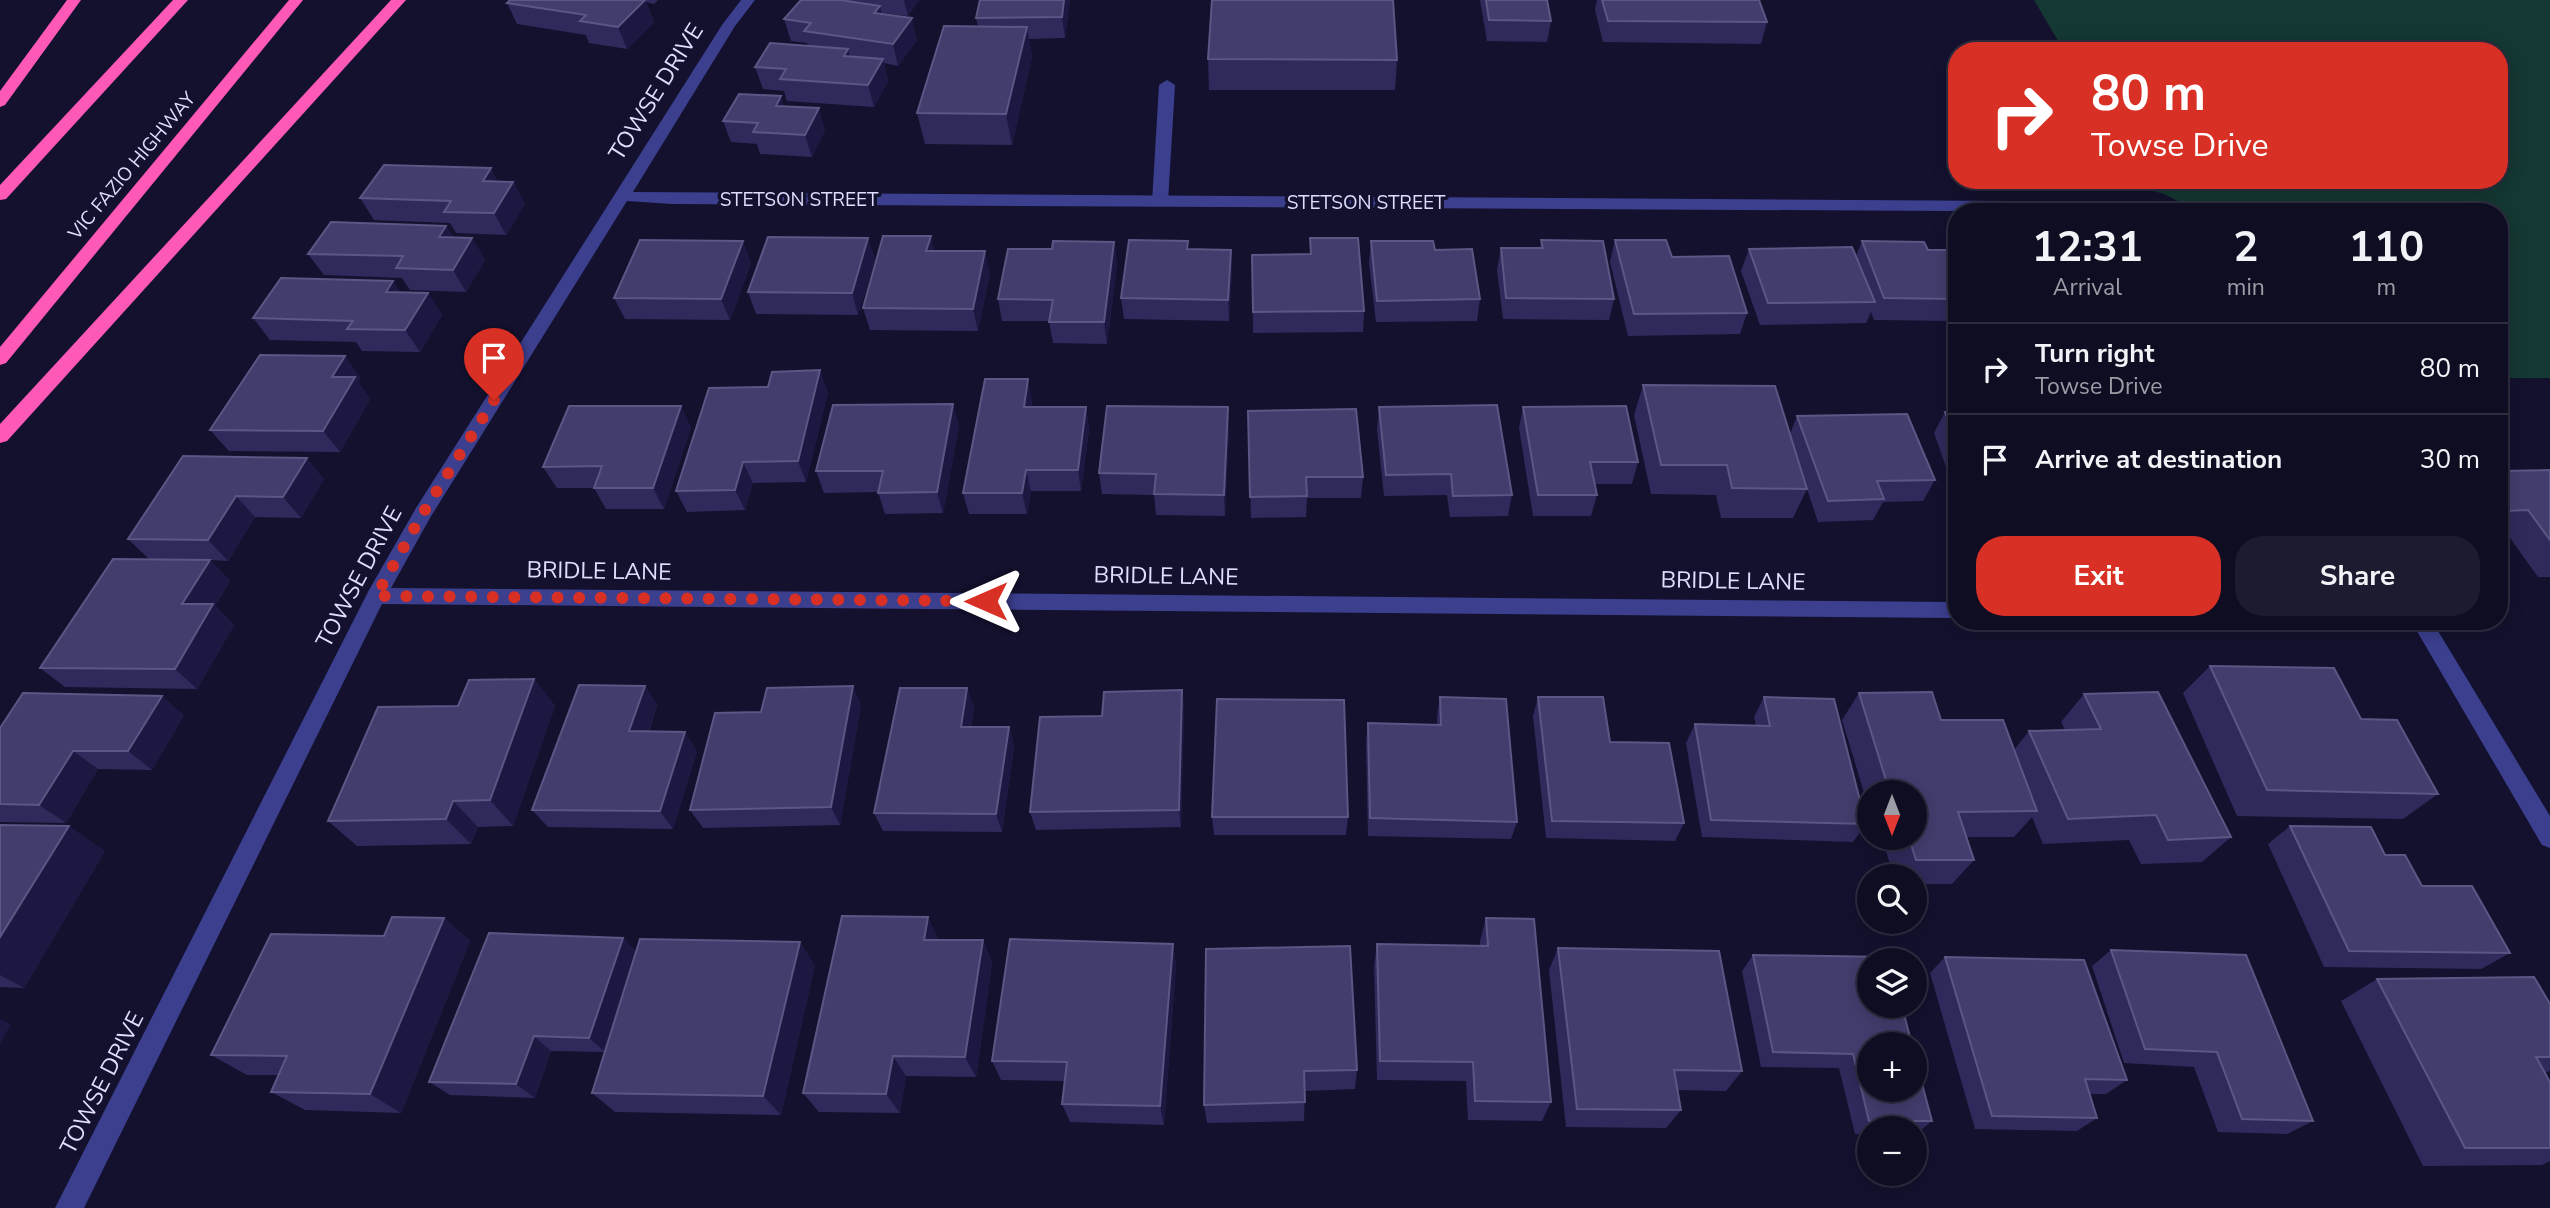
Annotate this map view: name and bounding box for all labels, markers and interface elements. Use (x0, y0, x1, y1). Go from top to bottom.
street label: TOWSE DRIVE (601, 18, 711, 166)
text: 80 m (2091, 60, 2206, 127)
icon: right (1976, 70, 2067, 161)
street label: VIC FAZIO HIGHWAY (62, 86, 202, 246)
text: Towse Drive (2091, 124, 2269, 167)
street label: STETSON STREET (720, 187, 879, 213)
street label: STETSON STREET (1287, 190, 1446, 216)
text: 12:31 (2032, 219, 2143, 276)
text: 2 (2233, 219, 2258, 276)
text: 110 (2349, 219, 2424, 276)
text: Arrival (2053, 272, 2122, 303)
text: min (2227, 272, 2265, 303)
text: m (2377, 272, 2396, 303)
pin (464, 328, 524, 400)
text: Turn right (2035, 336, 2154, 371)
icon: arrive (475, 339, 513, 377)
icon: right (1976, 350, 2014, 388)
text: 80 m (2420, 351, 2480, 386)
text: Towse Drive (2035, 371, 2163, 402)
icon: arrive (1976, 441, 2014, 479)
text: Arrive at destination (2035, 442, 2282, 477)
text: 30 m (2420, 442, 2480, 477)
street label: TOWSE DRIVE (309, 501, 409, 653)
button: Exit (1976, 536, 2221, 616)
button: Share (2235, 536, 2480, 616)
street label: BRIDLE LANE (526, 554, 672, 588)
street label: BRIDLE LANE (1093, 559, 1239, 593)
position arrow (949, 564, 1023, 638)
street label: BRIDLE LANE (1660, 564, 1806, 598)
north arrow (1857, 780, 1927, 850)
map controls (1857, 780, 1927, 1186)
button: search (1857, 864, 1927, 934)
button: layers (1857, 948, 1927, 1018)
street label: TOWSE DRIVE (53, 1006, 151, 1160)
button: + (1857, 1032, 1927, 1102)
button: − (1857, 1116, 1927, 1186)

